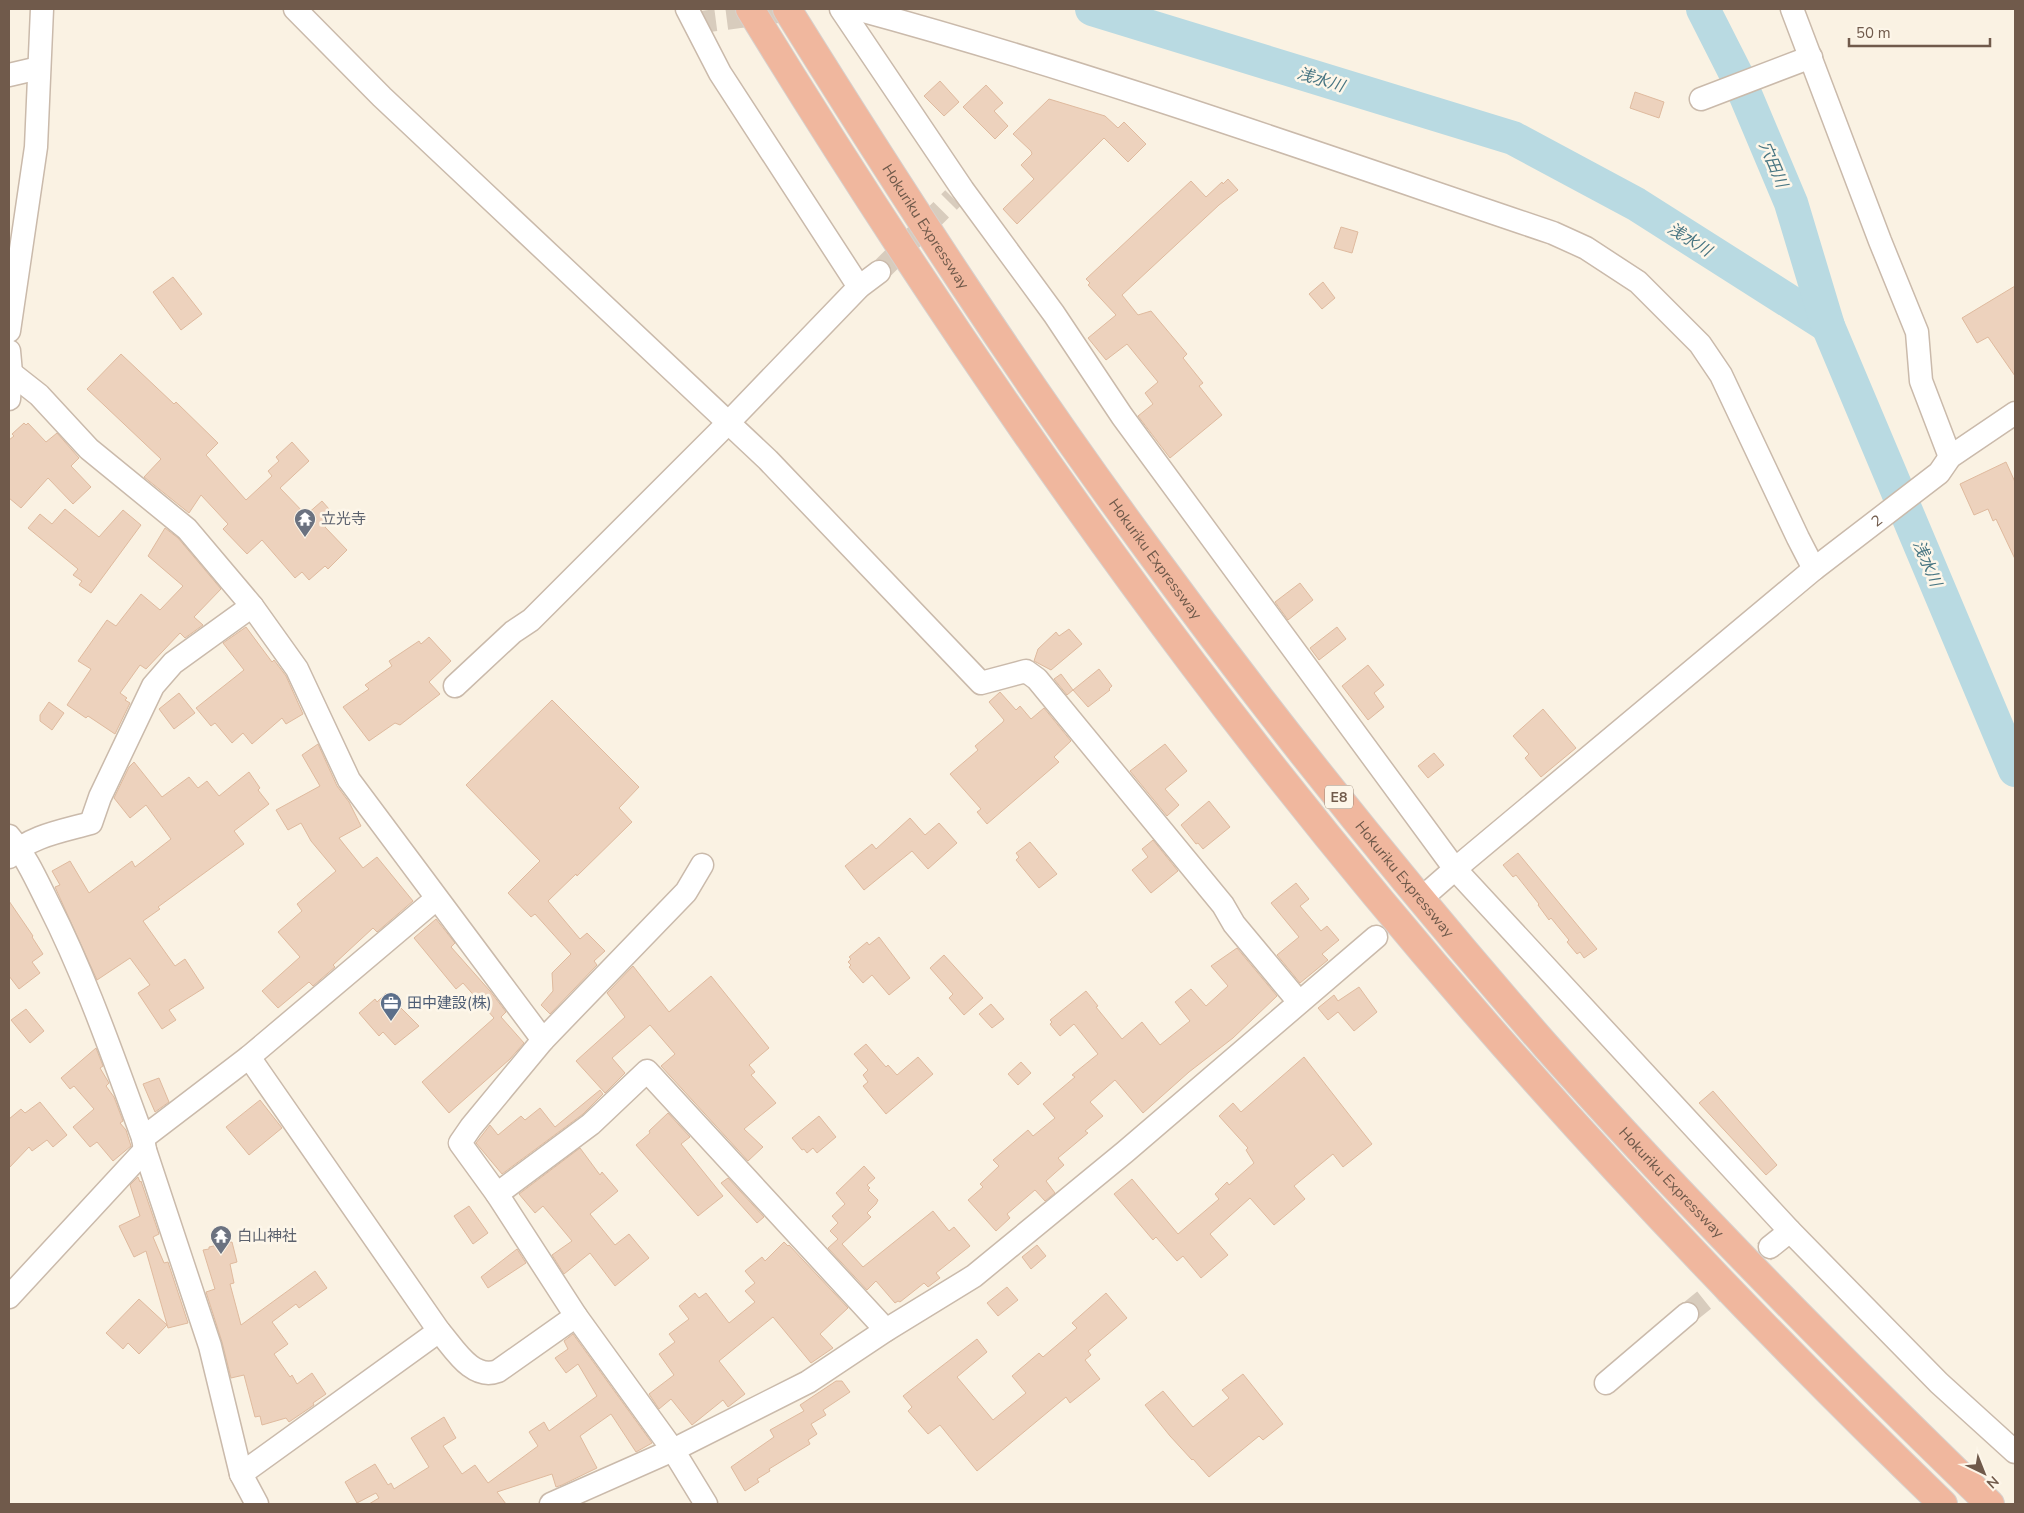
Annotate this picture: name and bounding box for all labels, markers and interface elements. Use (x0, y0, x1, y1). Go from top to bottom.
scale bar (1849, 15, 1990, 47)
text: 50 m (1856, 23, 1891, 43)
water label: 浅水川 (1295, 62, 1349, 98)
water label: 穴田川 (1754, 138, 1793, 193)
street label: Hokuriku Expressway (878, 160, 974, 293)
water label: 浅水川 (1663, 218, 1717, 263)
street label: Hokuriku Expressway (1104, 494, 1207, 624)
temple icon: 立光寺 (293, 507, 317, 538)
place label: 立光寺 (321, 509, 366, 529)
street label: 2 (1867, 510, 1887, 531)
water label: 浅水川 (1908, 537, 1947, 592)
road number: E8 (1325, 786, 1353, 809)
street label: Hokuriku Expressway (1351, 817, 1459, 942)
office icon: 田中建設(株) (379, 991, 403, 1022)
place label: 田中建設(株) (407, 993, 492, 1013)
street label: Hokuriku Expressway (1614, 1123, 1729, 1243)
temple icon: 白山神社 (209, 1224, 233, 1255)
place label: 白山神社 (237, 1226, 297, 1246)
north arrow (1959, 1448, 2009, 1498)
text: N (1982, 1472, 2003, 1493)

